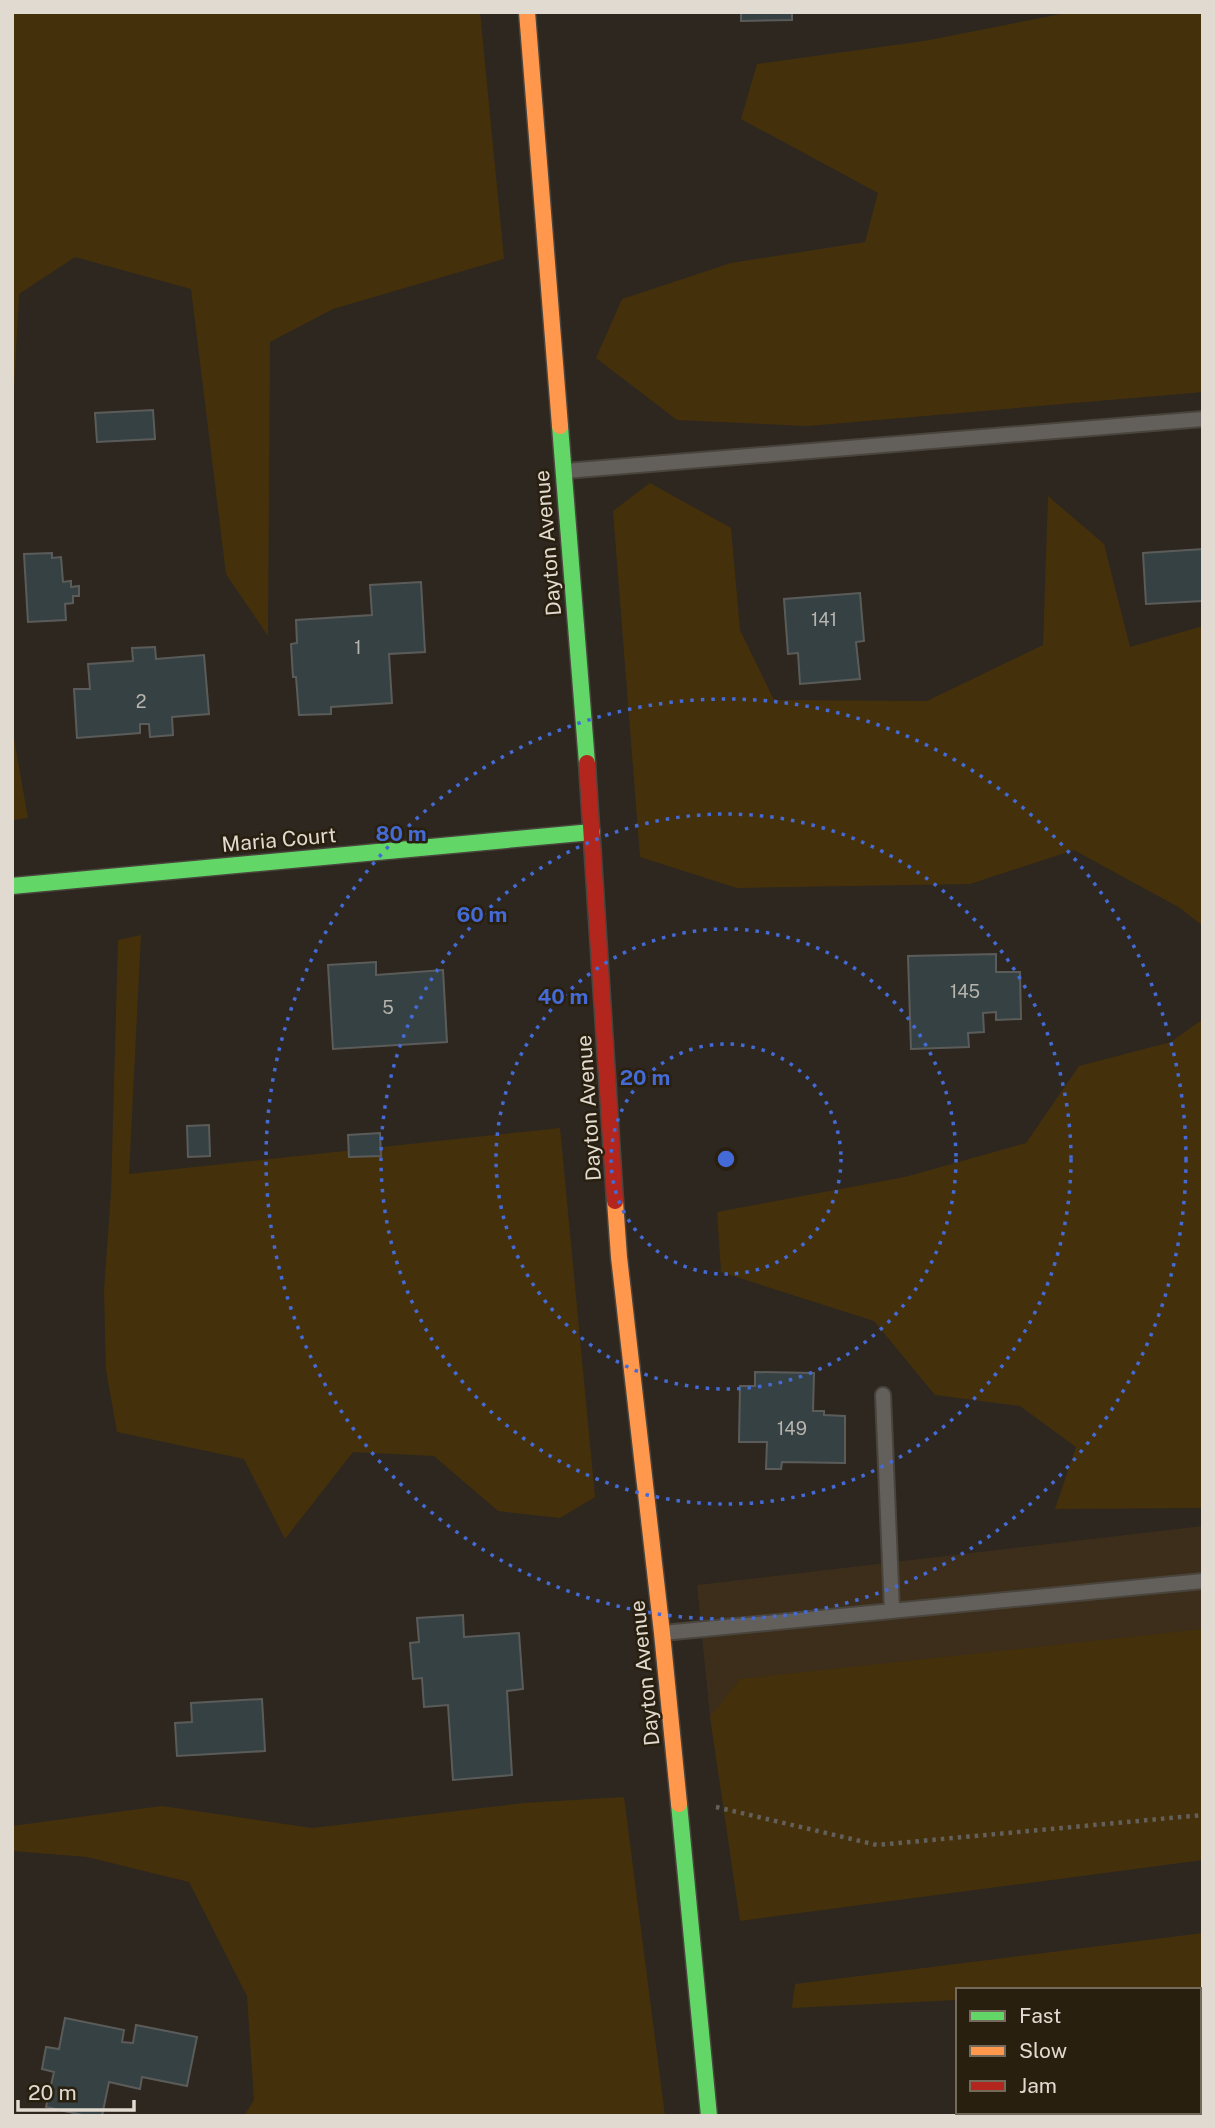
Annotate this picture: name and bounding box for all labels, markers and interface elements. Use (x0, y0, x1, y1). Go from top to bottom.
street label: Dayton Avenue (529, 469, 566, 617)
house number: 141 (811, 609, 837, 630)
house number: 1 (354, 637, 362, 658)
house number: 2 (136, 691, 146, 712)
text: 80 m (375, 821, 427, 846)
street label: Maria Court (221, 822, 337, 857)
text: 60 m (457, 902, 507, 927)
house number: 145 (950, 981, 980, 1002)
text: 40 m (538, 984, 588, 1009)
house number: 5 (382, 997, 394, 1018)
street label: Dayton Avenue (571, 1034, 606, 1182)
text: 20 m (620, 1065, 670, 1090)
centre of rings (714, 1147, 738, 1171)
house number: 149 (777, 1418, 807, 1439)
street label: Dayton Avenue (624, 1599, 665, 1747)
legend (956, 1988, 1201, 2114)
text: Fast (1019, 2003, 1061, 2028)
text: Slow (1019, 2038, 1067, 2063)
scale bar (18, 2068, 133, 2112)
text: Jam (1019, 2073, 1057, 2098)
text: 20 m (28, 2080, 77, 2105)

